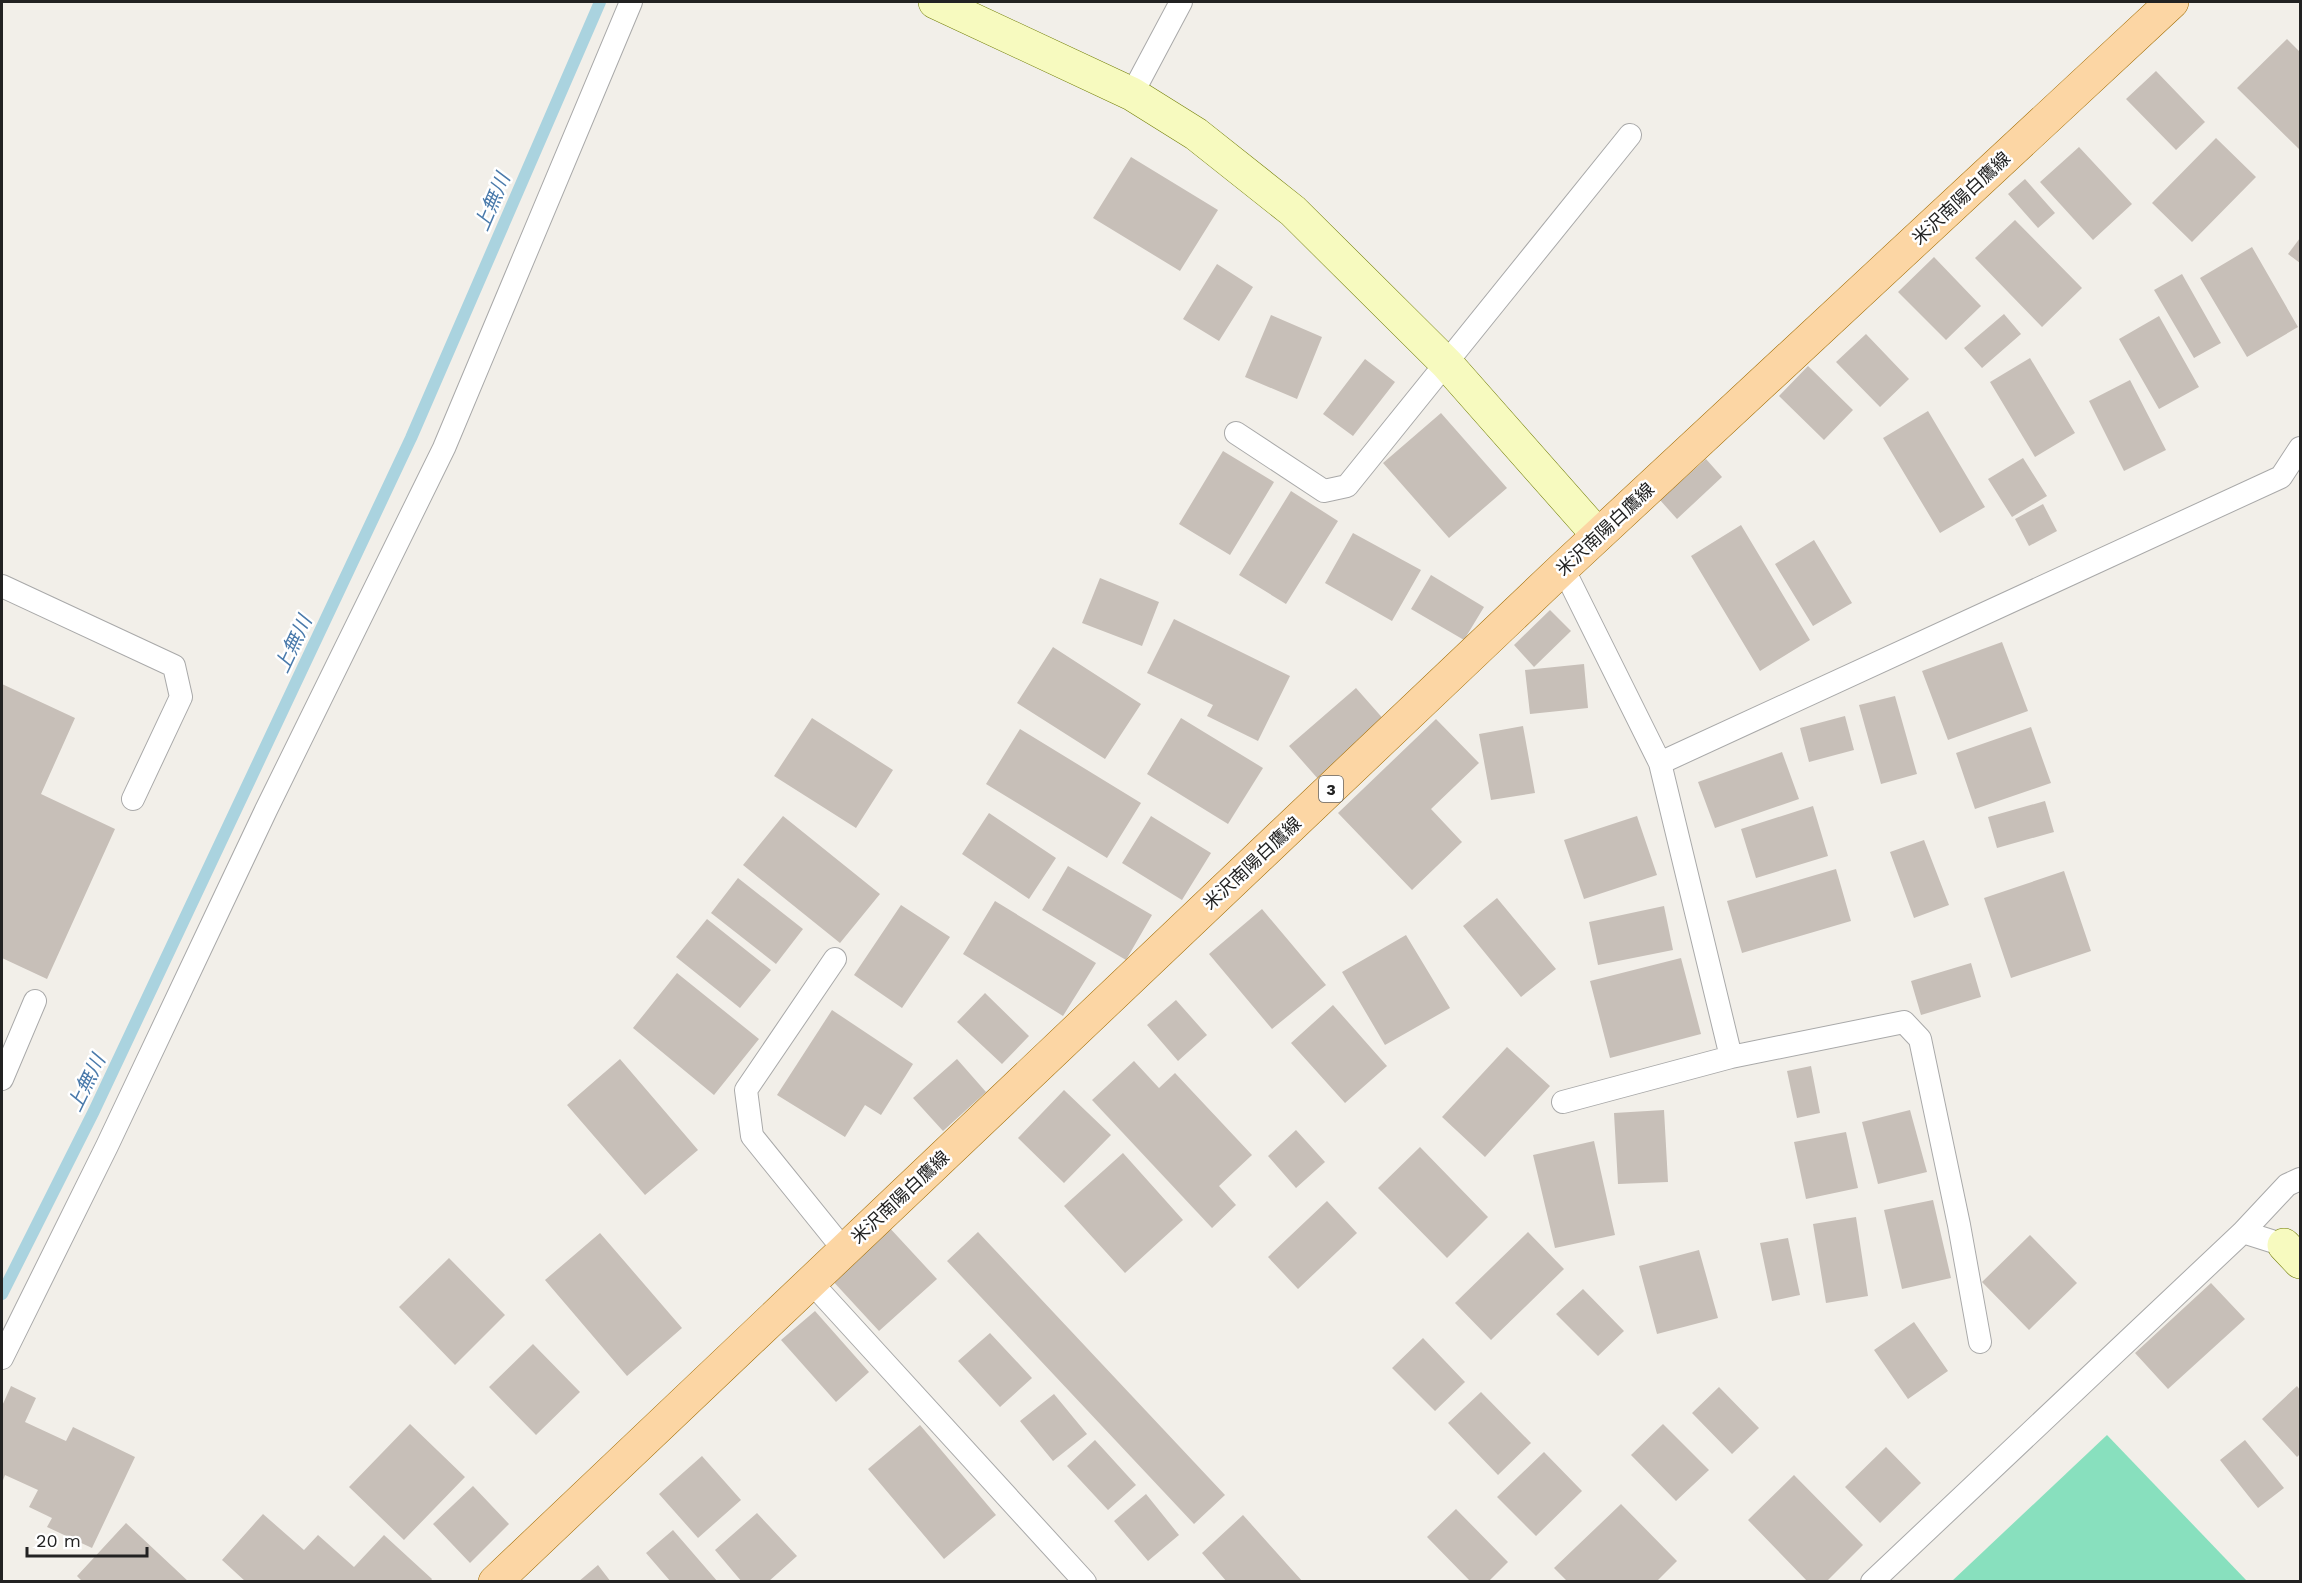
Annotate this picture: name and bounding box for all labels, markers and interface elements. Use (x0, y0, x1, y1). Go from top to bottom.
street label: 米沢南陽白鷹線 (1908, 147, 2014, 249)
water label: 上無川 (469, 168, 516, 234)
street label: 米沢南陽白鷹線 (1552, 478, 1658, 580)
water label: 上無川 (269, 610, 317, 676)
road number: 3 (1319, 776, 1343, 802)
street label: 米沢南陽白鷹線 (1199, 812, 1305, 914)
water label: 上無川 (62, 1049, 111, 1115)
street label: 米沢南陽白鷹線 (847, 1146, 953, 1248)
scale bar (27, 1520, 147, 1558)
text: 20 m (36, 1530, 81, 1551)

